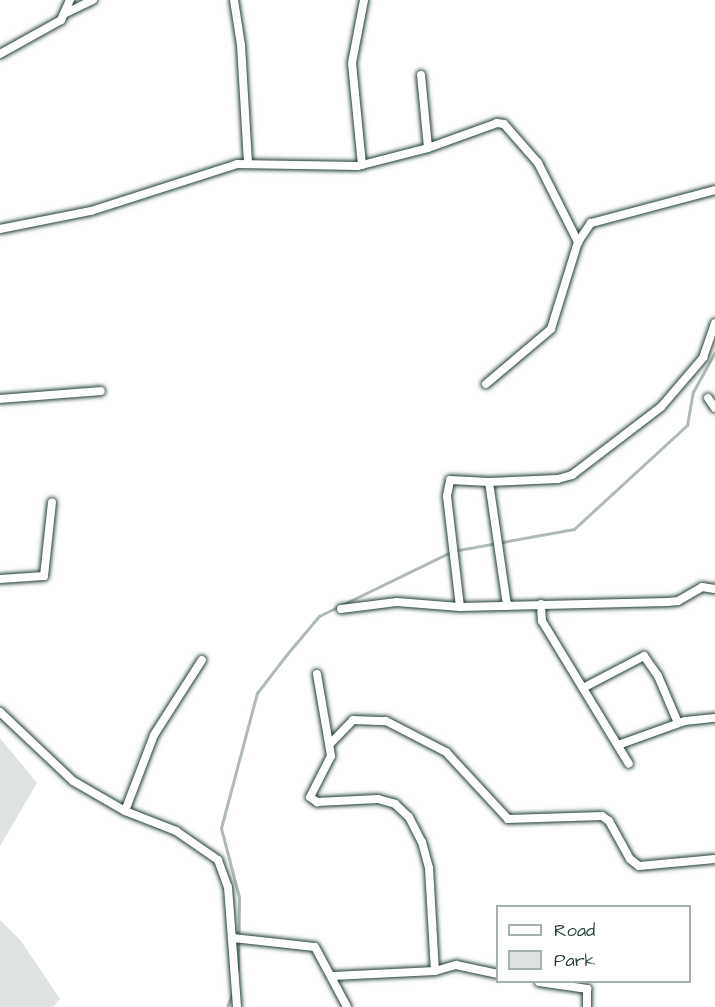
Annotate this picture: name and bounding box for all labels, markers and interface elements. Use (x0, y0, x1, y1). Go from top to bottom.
legend (496, 905, 691, 983)
text: Road (554, 918, 595, 943)
text: Park (554, 948, 596, 973)

